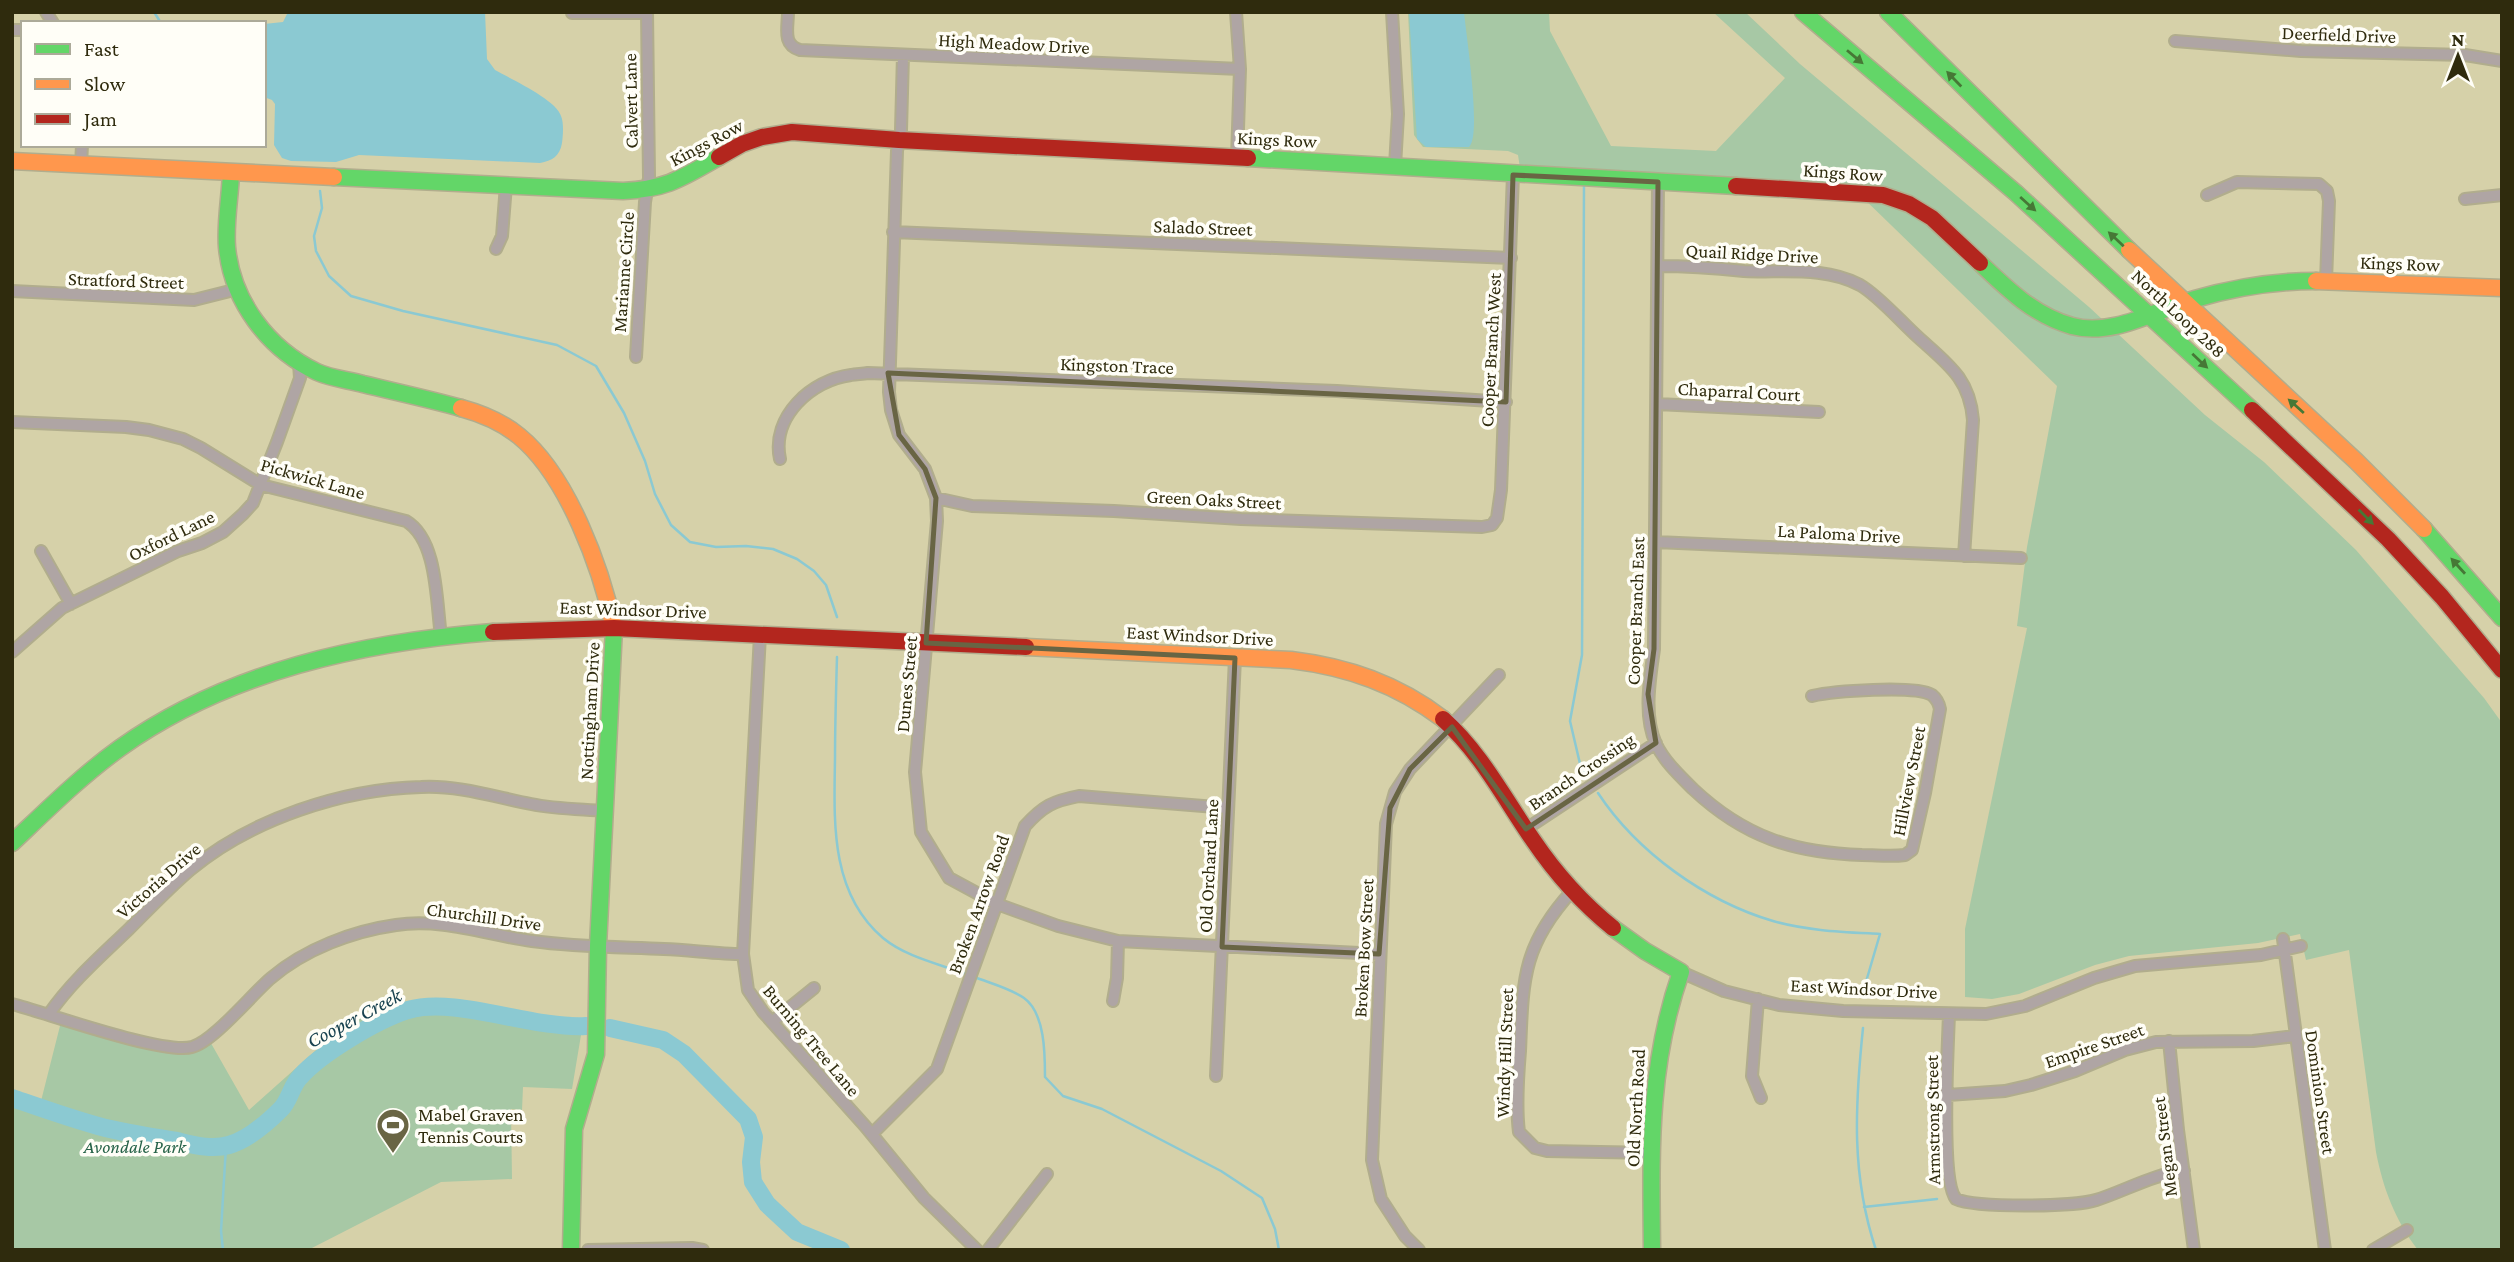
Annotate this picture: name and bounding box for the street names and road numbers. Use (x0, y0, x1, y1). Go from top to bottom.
street label: Deerfield Drive (2281, 22, 2397, 47)
street label: High Meadow Drive (938, 29, 1090, 58)
street label: Calvert Lane (619, 53, 642, 149)
street label: Kings Row (666, 114, 746, 170)
street label: Kings Row (1237, 127, 1317, 152)
street label: Kings Row (1802, 159, 1884, 186)
street label: Marianne Circle (609, 211, 638, 333)
street label: Salado Street (1153, 215, 1254, 240)
street label: Quail Ridge Drive (1685, 240, 1819, 267)
street label: Kings Row (2360, 252, 2440, 275)
street label: North Loop 288 (2128, 265, 2230, 362)
street label: Stratford Street (68, 268, 185, 293)
street label: Cooper Branch West (1476, 272, 1505, 428)
street label: Kingston Trace (1060, 353, 1174, 378)
street label: Chaparral Court (1677, 378, 1802, 405)
street label: Pickwick Lane (258, 454, 367, 503)
street label: Green Oaks Street (1146, 485, 1283, 514)
street label: Oxford Lane (125, 506, 218, 565)
street label: La Paloma Drive (1777, 520, 1901, 547)
street label: Cooper Branch East (1622, 536, 1649, 686)
street label: East Windsor Drive (559, 596, 707, 623)
street label: East Windsor Drive (1126, 621, 1274, 650)
street label: Dunes Street (892, 634, 921, 733)
street label: Nottingham Drive (575, 642, 604, 780)
street label: Hillview Street (1888, 724, 1930, 838)
street label: Branch Crossing (1524, 728, 1638, 815)
street label: Old Orchard Lane (1195, 799, 1222, 933)
street label: Broken Arrow Road (944, 832, 1013, 977)
street label: Victoria Drive (112, 838, 205, 923)
street label: Broken Bow Street (1349, 877, 1378, 1018)
street label: Churchill Drive (425, 898, 543, 935)
street label: East Windsor Drive (1790, 974, 1938, 1003)
street label: Burning Tree Lane (759, 980, 864, 1100)
street label: Windy Hill Street (1492, 987, 1517, 1118)
street label: Empire Street (2042, 1018, 2147, 1072)
street label: Dominion Street (2301, 1029, 2340, 1156)
street label: Old North Road (1622, 1048, 1649, 1168)
street label: Armstrong Street (1921, 1054, 1944, 1185)
street label: Megan Street (2148, 1095, 2181, 1198)

